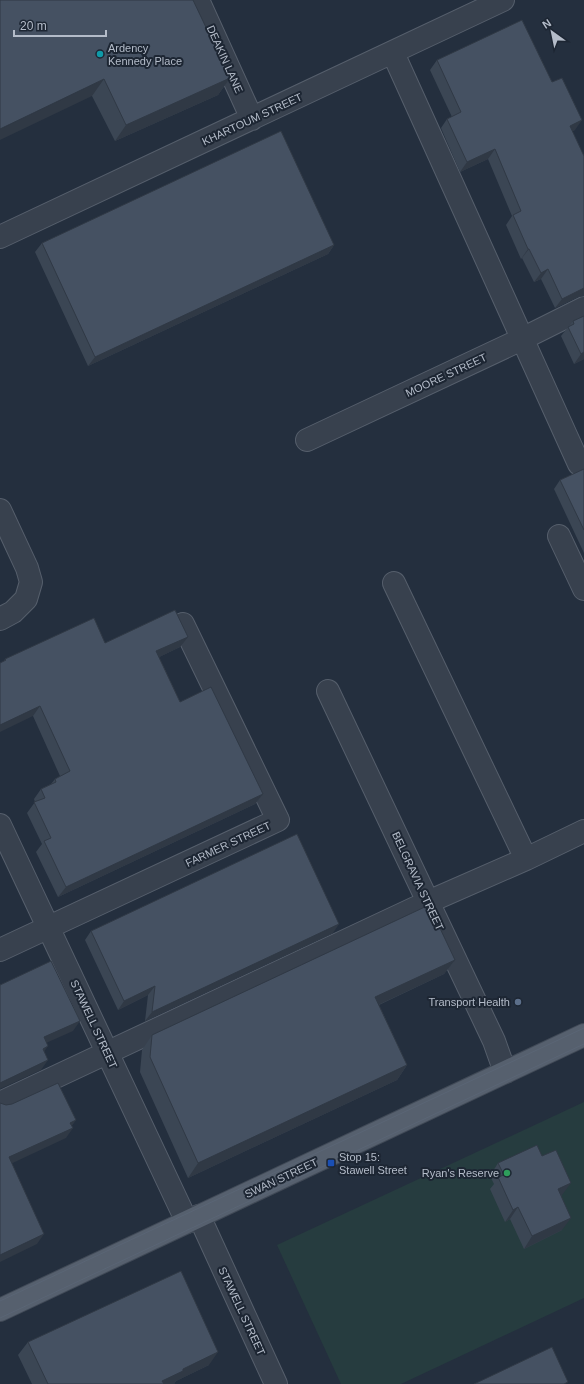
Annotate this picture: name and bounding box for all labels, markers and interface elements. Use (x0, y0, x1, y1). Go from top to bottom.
scale bar (14, 12, 106, 38)
north arrow (532, 12, 572, 52)
text: N (540, 16, 553, 31)
text: 20 m (20, 19, 47, 33)
street label: DEAKIN LANE (205, 23, 245, 95)
place label: Ardency Kennedy Place (108, 42, 182, 67)
marker: Ardency Kennedy Place (95, 49, 105, 59)
street label: KHARTOUM STREET (200, 90, 304, 147)
street label: MOORE STREET (404, 351, 489, 399)
street label: FARMER STREET (184, 819, 273, 869)
street label: BELGRAVIA STREET (390, 830, 446, 932)
street label: STAWELL STREET (68, 978, 120, 1070)
place label: Transport Health (428, 996, 510, 1008)
marker: Transport Health (513, 997, 523, 1007)
place label: Stop 15: Stawell Street (339, 1151, 407, 1176)
street label: SWAN STREET (243, 1156, 320, 1200)
marker: Stop 15: Stawell Street (326, 1158, 336, 1168)
place label: Ryan's Reserve (422, 1167, 499, 1179)
marker: Ryan's Reserve (502, 1168, 512, 1178)
street label: STAWELL STREET (216, 1265, 268, 1357)

